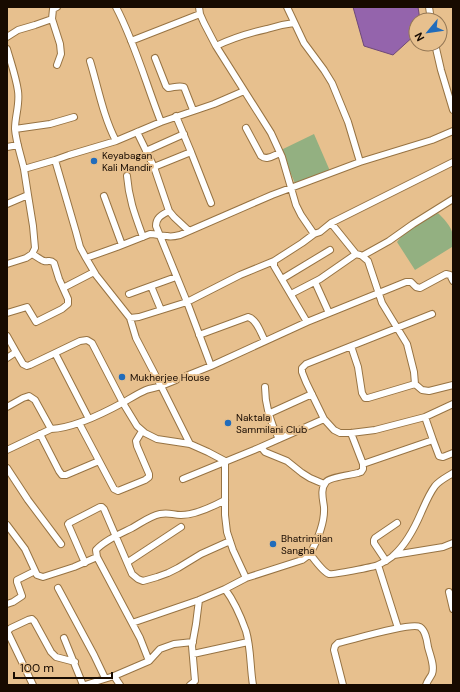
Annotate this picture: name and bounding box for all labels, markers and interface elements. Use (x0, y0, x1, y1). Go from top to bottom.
north arrow (408, 12, 448, 52)
text: N (411, 30, 427, 44)
place label: Keyabagan Kali Mandir (102, 149, 153, 174)
marker: Keyabagan Kali Mandir (89, 156, 99, 166)
place label: Mukherjee House (130, 371, 210, 384)
marker: Mukherjee House (117, 372, 127, 382)
place label: Naktala Sammilani Club (236, 411, 307, 436)
marker: Naktala Sammilani Club (223, 418, 233, 428)
place label: Bhatrimilan Sangha (281, 532, 333, 557)
marker: Bhatrimilan Sangha (268, 539, 278, 549)
scale bar (14, 654, 112, 680)
text: 100 m (20, 660, 54, 676)

